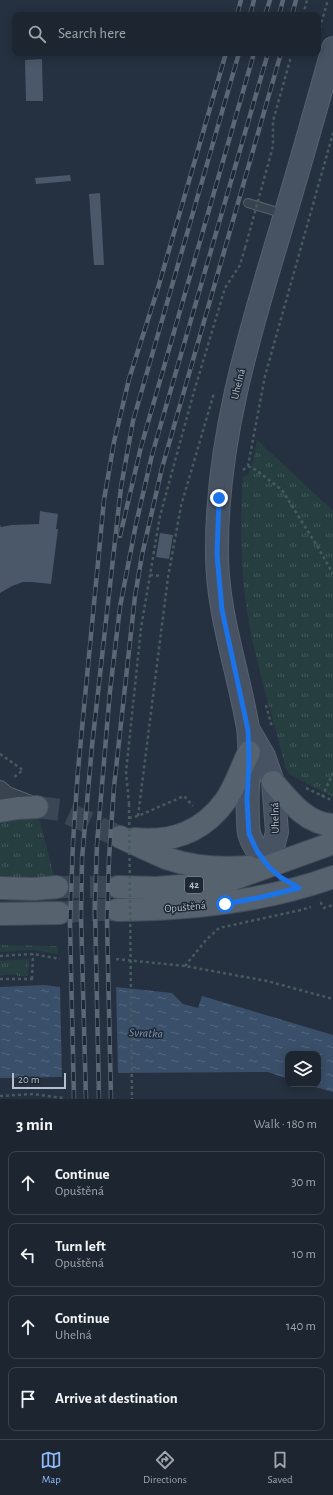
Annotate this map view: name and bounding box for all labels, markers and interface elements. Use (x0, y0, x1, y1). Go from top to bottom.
search box (12, 12, 321, 56)
icon: search (26, 23, 48, 45)
text: Search here (58, 26, 126, 41)
street label: Uhelná (229, 368, 247, 400)
route end (210, 489, 228, 507)
street label: Uhelná (269, 802, 281, 834)
road number: 42 (185, 877, 203, 893)
route start (216, 895, 234, 913)
street label: Opuštěná (164, 900, 206, 914)
water label: Svratka (129, 1026, 163, 1040)
map controls (285, 1051, 321, 1087)
button: layers (285, 1051, 321, 1087)
scale bar (12, 1071, 66, 1090)
text: 20 m (18, 1074, 39, 1085)
text: 3 min (16, 1116, 53, 1133)
text: Walk · 180 m (254, 1118, 317, 1131)
text: Continue (55, 1167, 110, 1182)
icon: ahead (17, 1172, 39, 1194)
text: 30 m (291, 1176, 316, 1189)
text: Opuštěná (55, 1185, 104, 1198)
text: Turn left (55, 1239, 106, 1254)
icon: left (17, 1244, 39, 1266)
text: 10 m (292, 1248, 316, 1261)
text: Opuštěná (55, 1257, 104, 1270)
text: Continue (55, 1311, 110, 1326)
icon: ahead (17, 1316, 39, 1338)
text: 140 m (286, 1320, 316, 1333)
text: Uhelná (55, 1329, 92, 1342)
icon: arrive (17, 1388, 39, 1410)
text: Arrive at destination (55, 1391, 178, 1406)
tab: Map (40, 1449, 62, 1486)
tab: Directions (143, 1449, 187, 1486)
tab: Saved (267, 1449, 293, 1486)

